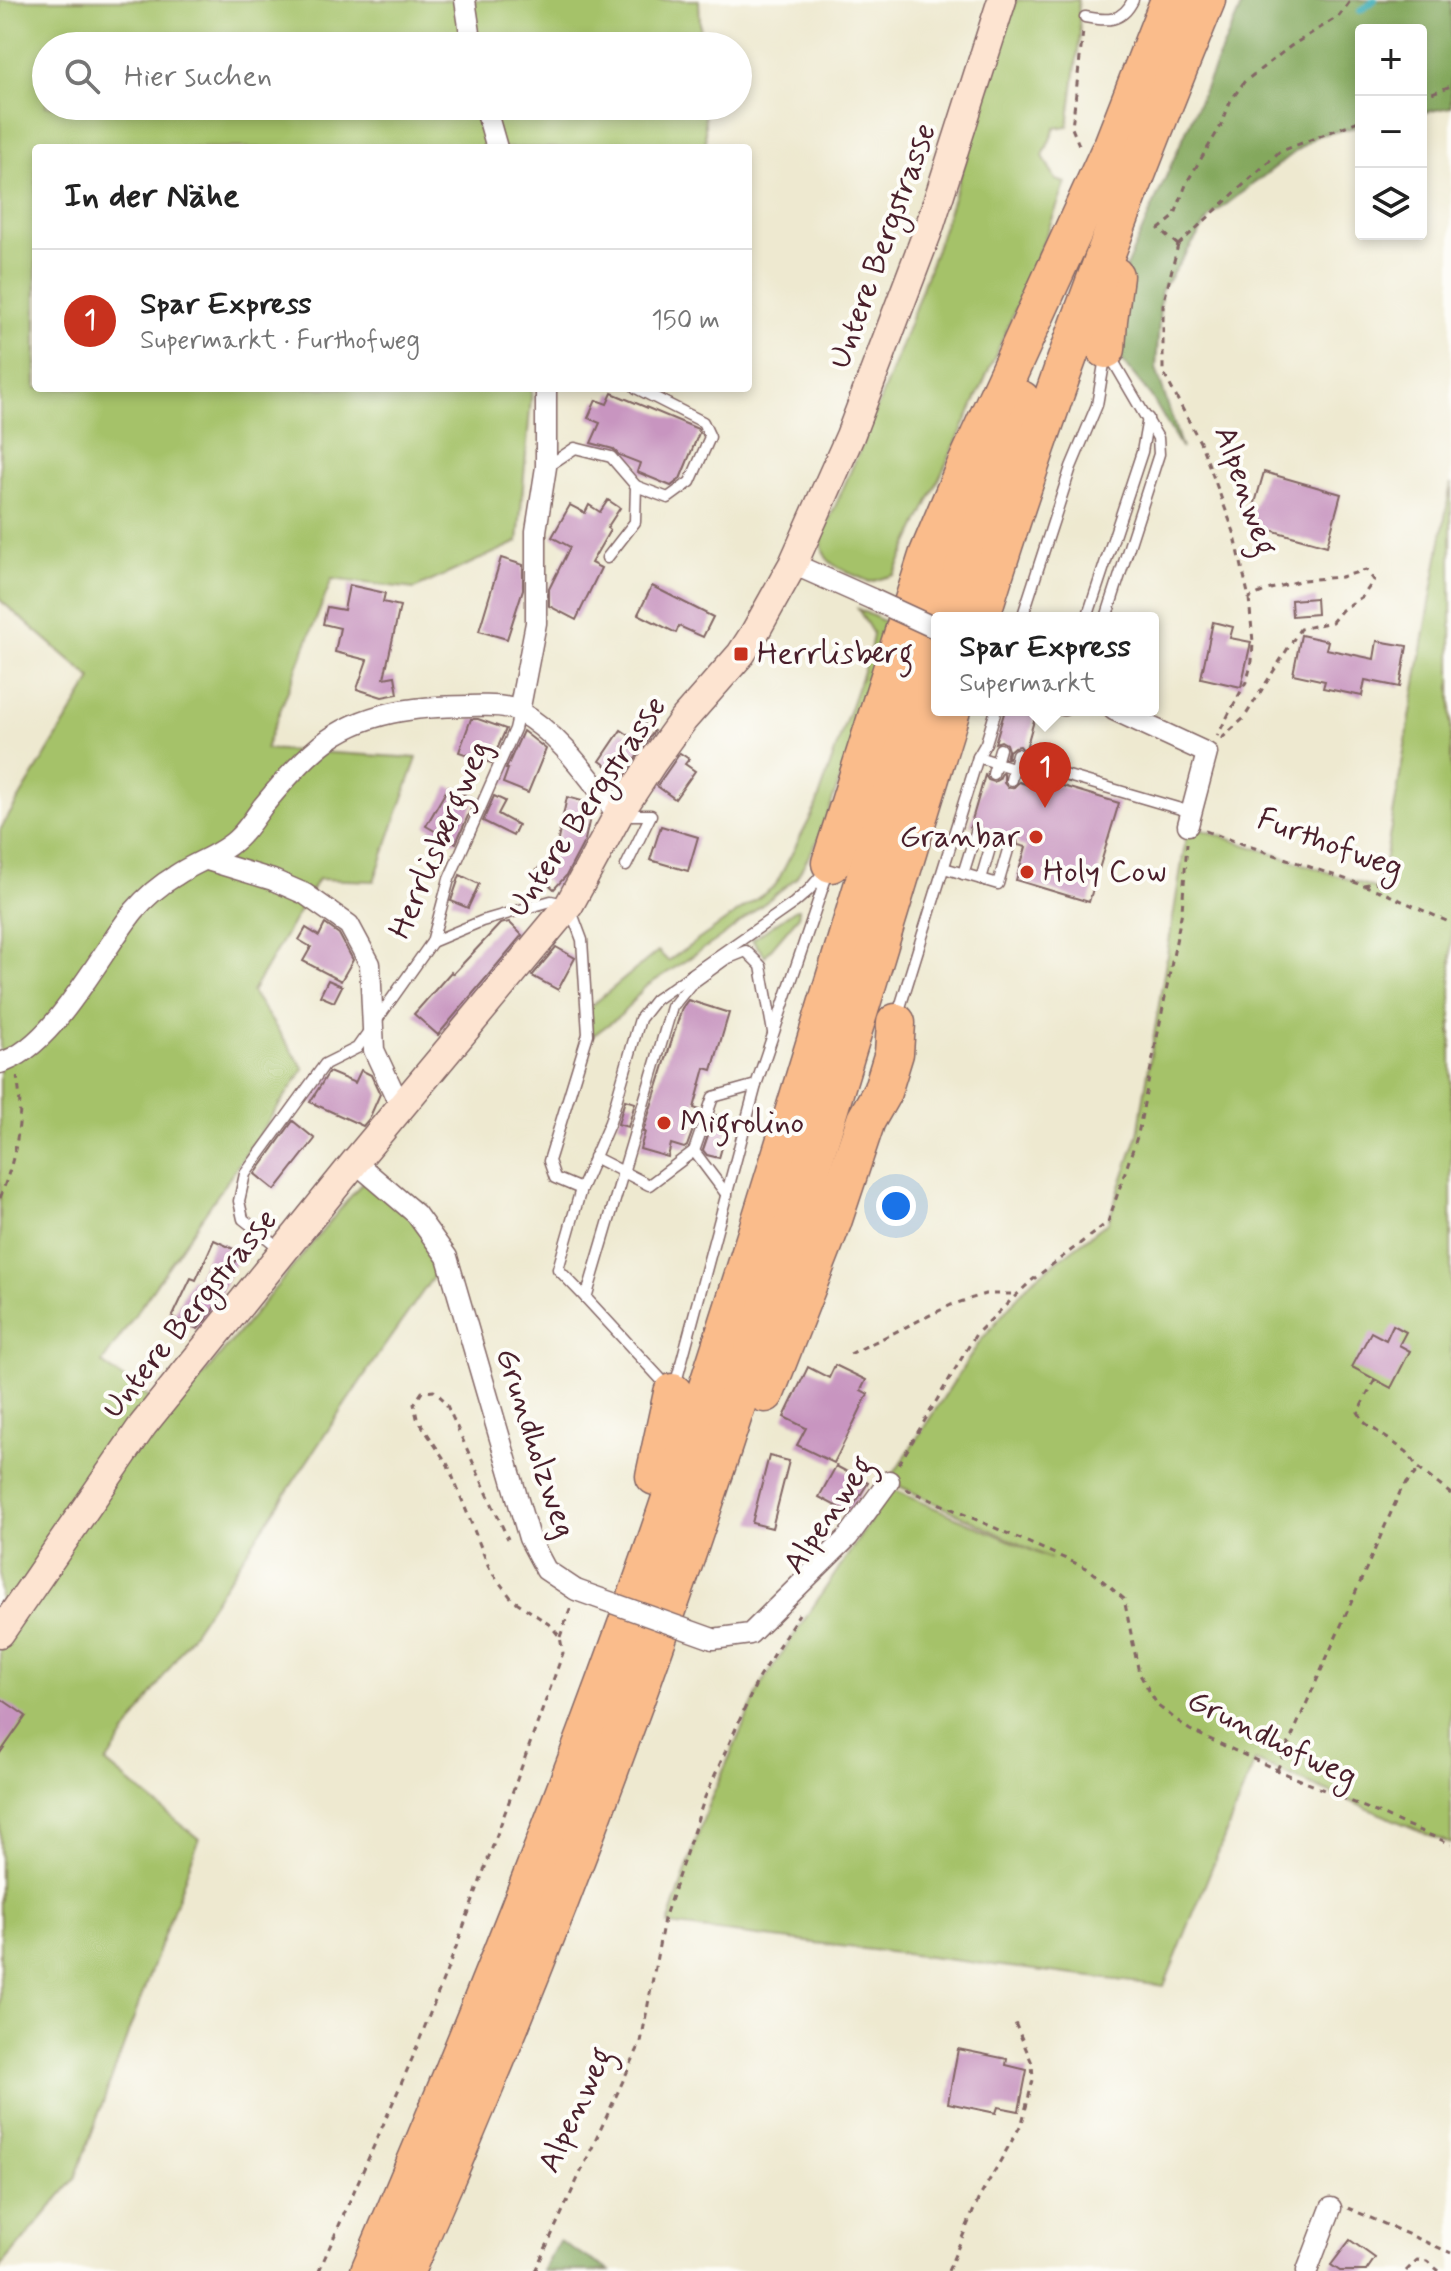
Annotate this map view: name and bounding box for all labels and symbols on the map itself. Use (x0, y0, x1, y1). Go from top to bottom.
street label: Untere Bergstrasse (819, 117, 949, 375)
street label: Alpenweg (1200, 421, 1287, 562)
place label: Herrlisberg (757, 633, 913, 678)
marker: Herrlisberg (732, 645, 750, 663)
street label: Untere Bergstrasse (497, 688, 678, 927)
street label: Herrlisbergweg (379, 735, 503, 947)
pin: 1 (1019, 742, 1071, 808)
street label: Furthofweg (1251, 798, 1409, 892)
place label: Granbar (899, 816, 1021, 858)
marker: Granbar (1027, 828, 1045, 846)
place label: Holy Cow (1043, 851, 1166, 893)
marker: Holy Cow (1018, 863, 1036, 881)
place label: Migrolino (680, 1102, 804, 1147)
marker: Migrolino (655, 1114, 673, 1132)
your location (876, 1186, 916, 1226)
street label: Untere Bergstrasse (92, 1200, 289, 1429)
street label: Grundholzweg (485, 1343, 585, 1543)
street label: Alpenweg (774, 1447, 887, 1584)
street label: Grundhofweg (1179, 1680, 1364, 1800)
street label: Alpenweg (529, 2040, 626, 2181)

